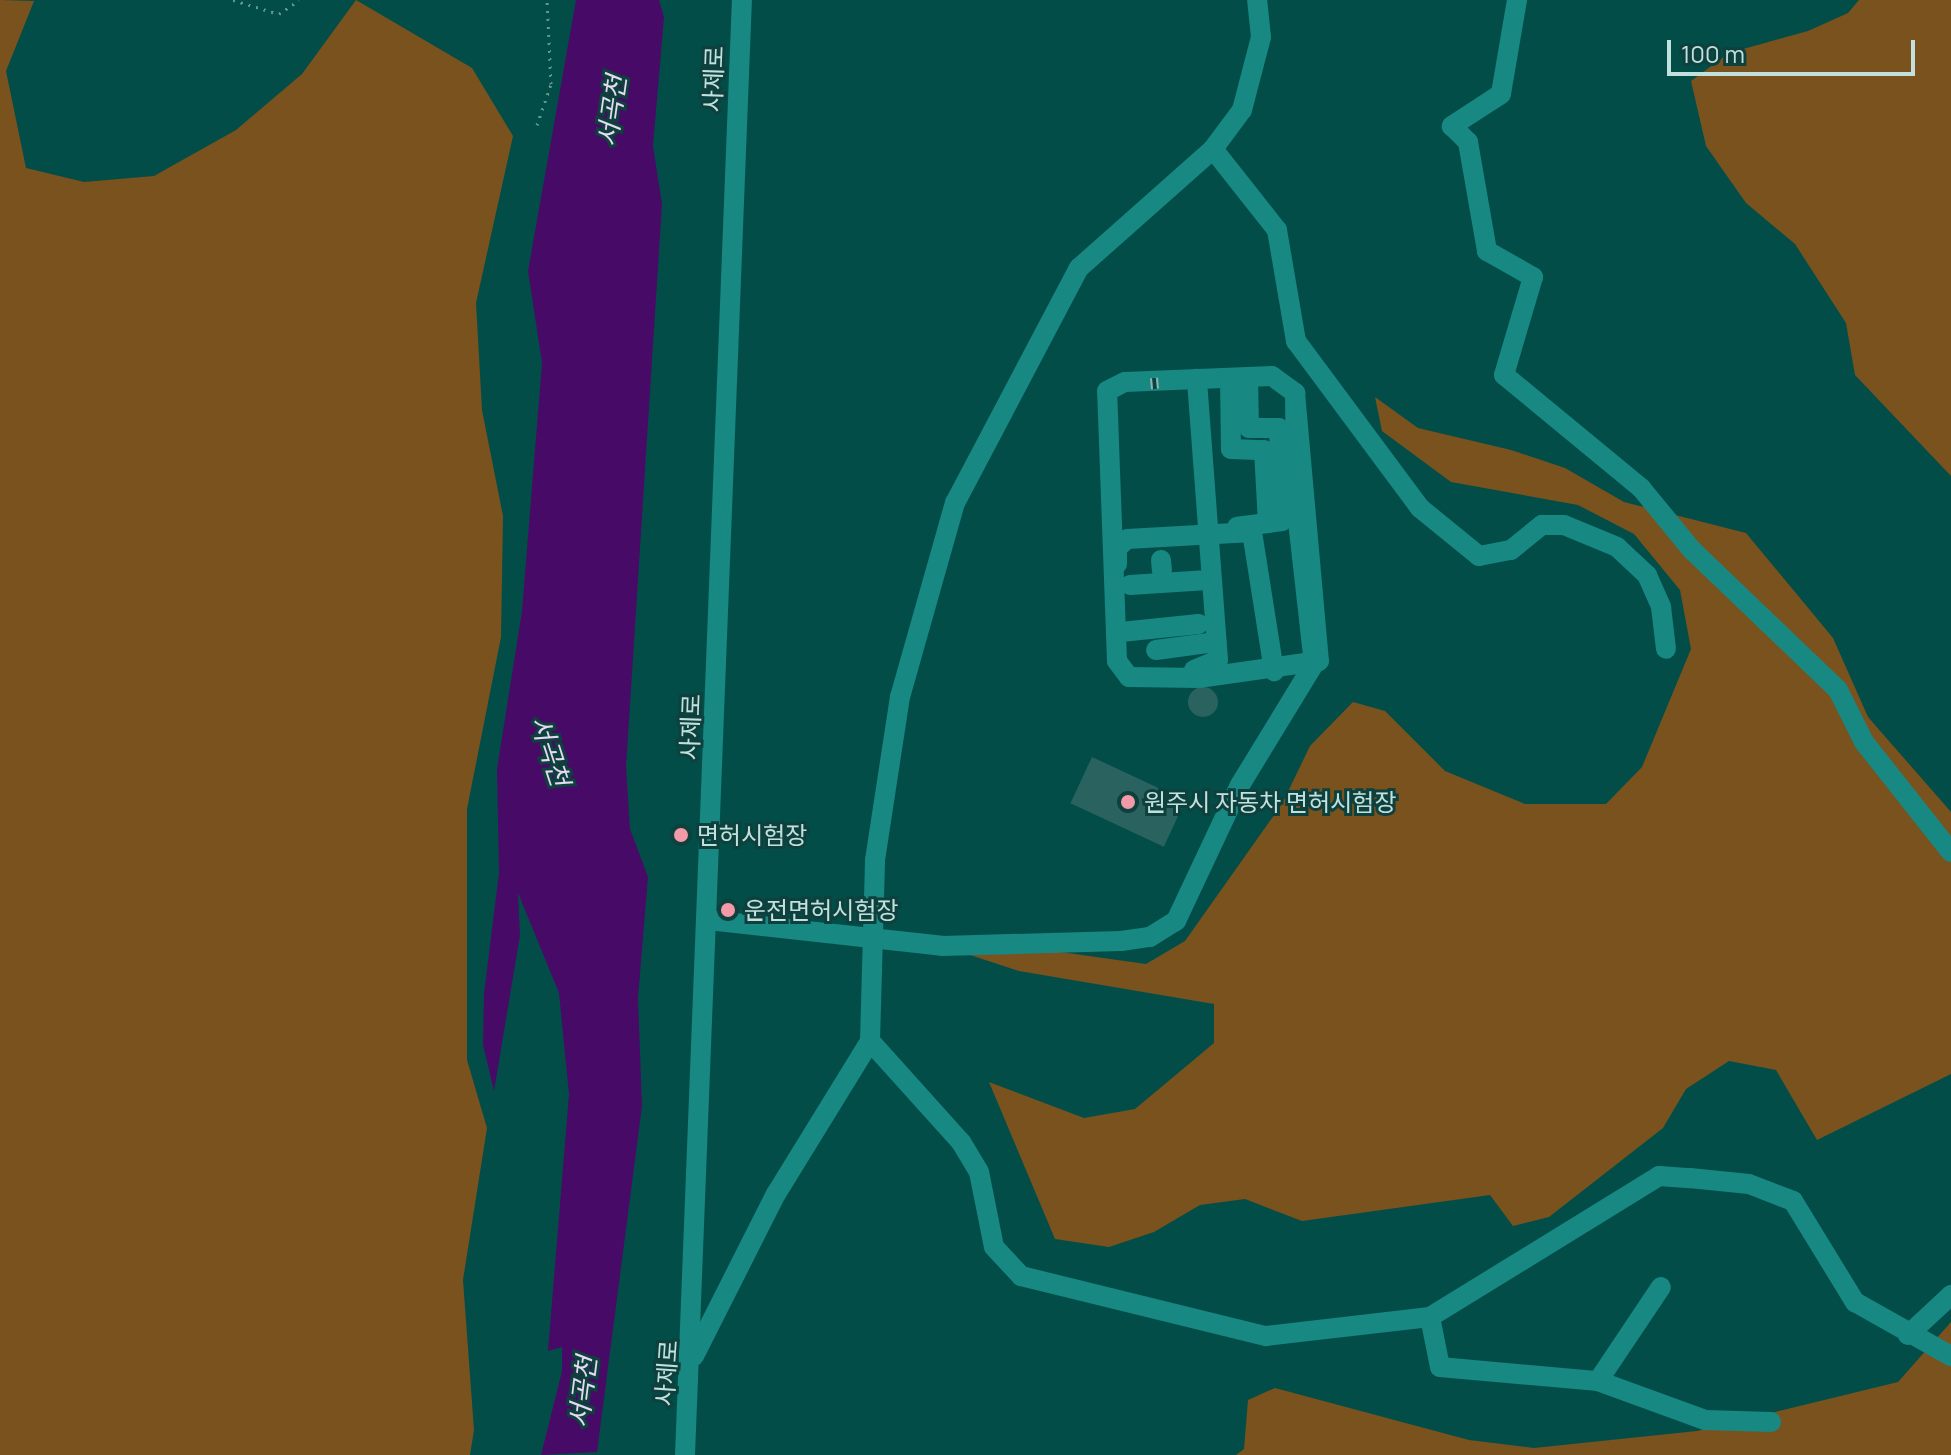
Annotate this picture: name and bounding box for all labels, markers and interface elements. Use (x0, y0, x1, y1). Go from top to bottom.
scale bar (1671, 24, 1919, 74)
text: 100 m (1681, 37, 1745, 70)
street label: 사제로 (697, 45, 729, 113)
water label: 서곡천 (592, 73, 632, 149)
street label: 사제로 (674, 693, 706, 761)
water label: 서곡천 (524, 712, 576, 790)
place label: 원주시 자동차 면허시험장 (1144, 788, 1396, 816)
marker: 원주시 자동차 면허시험장 (1119, 793, 1137, 811)
place label: 면허시험장 (697, 821, 807, 849)
marker: 면허시험장 (672, 826, 690, 844)
place label: 운전면허시험장 (744, 896, 899, 924)
marker: 운전면허시험장 (719, 901, 737, 919)
street label: 사제로 (649, 1339, 683, 1407)
water label: 서곡천 (563, 1354, 603, 1430)

